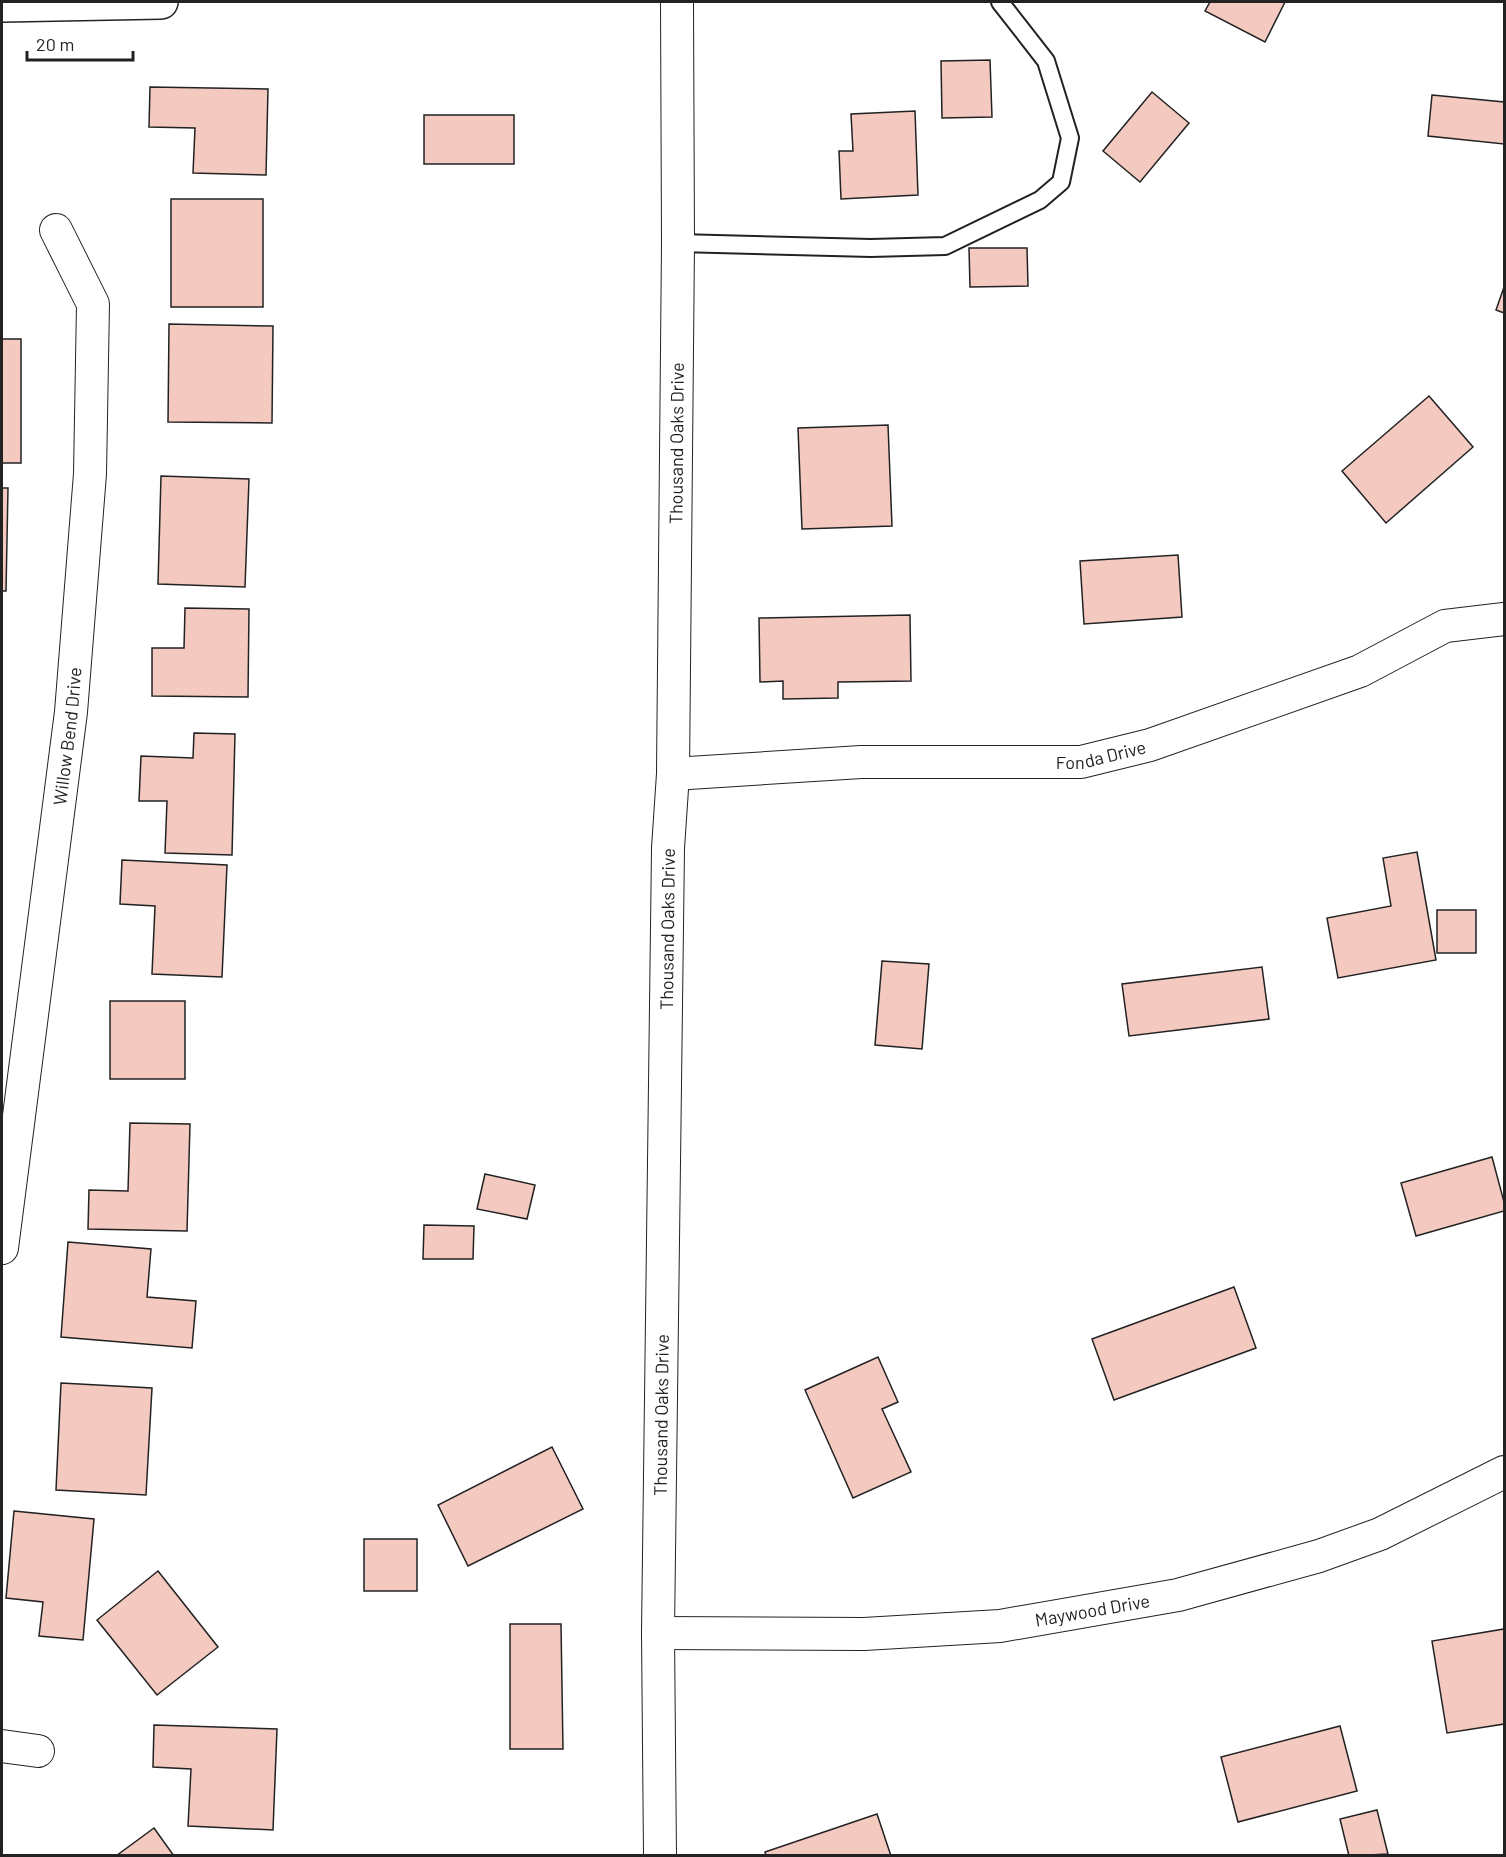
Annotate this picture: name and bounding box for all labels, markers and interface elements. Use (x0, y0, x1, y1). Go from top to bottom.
scale bar (27, 24, 134, 62)
text: 20 m (36, 33, 74, 55)
street label: Thousand Oaks Drive (664, 362, 688, 524)
street label: Willow Bend Drive (48, 666, 86, 806)
street label: Fonda Drive (1056, 735, 1148, 773)
street label: Thousand Oaks Drive (655, 848, 679, 1010)
street label: Thousand Oaks Drive (649, 1334, 673, 1496)
street label: Maywood Drive (1033, 1589, 1151, 1631)

